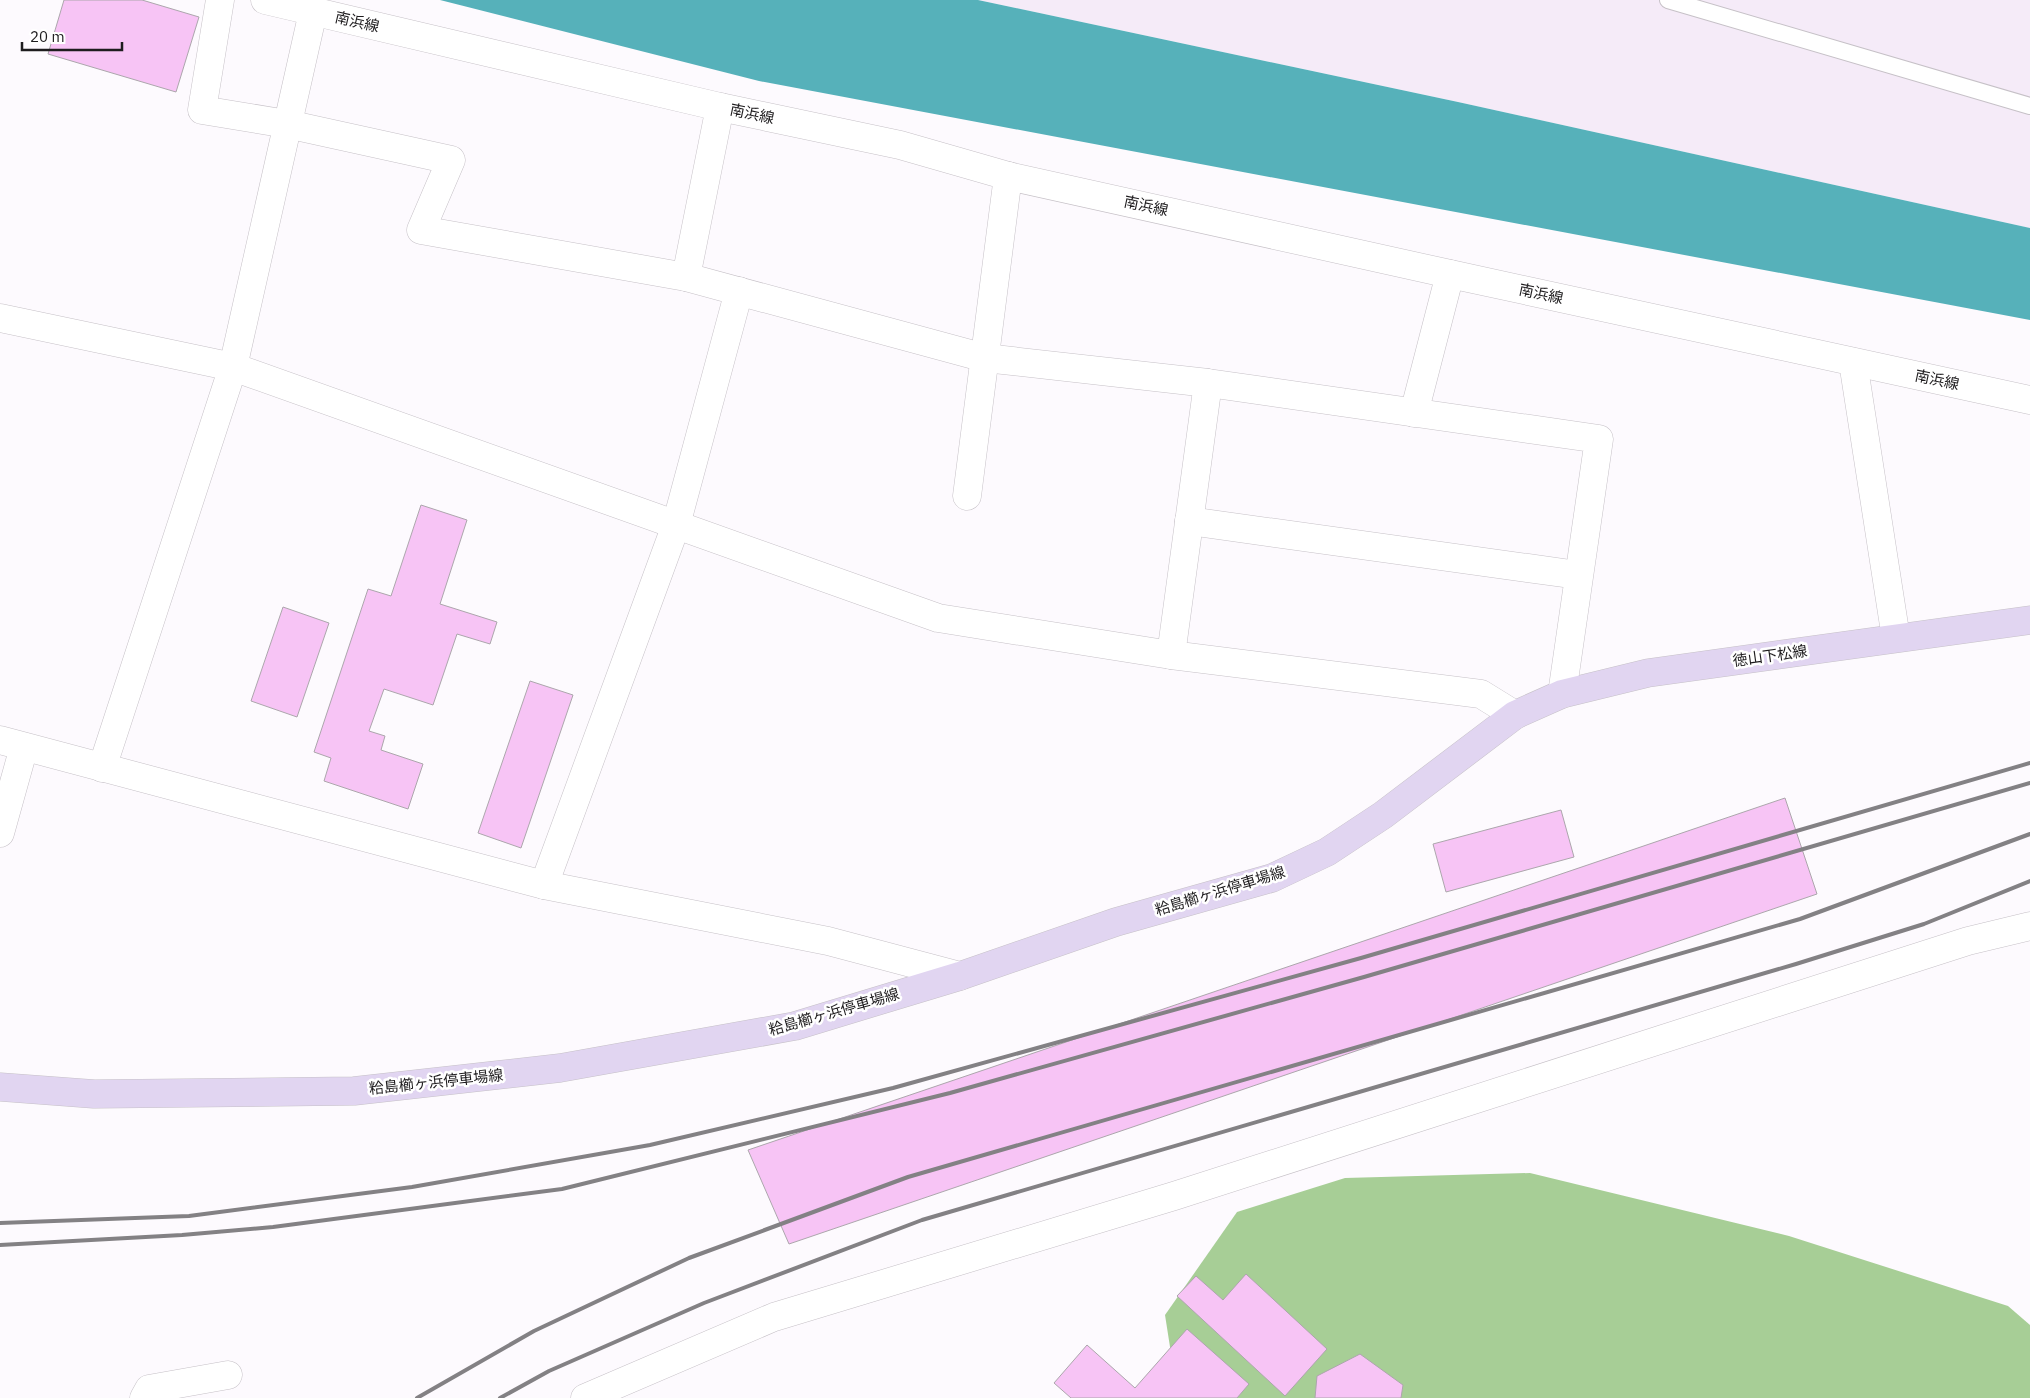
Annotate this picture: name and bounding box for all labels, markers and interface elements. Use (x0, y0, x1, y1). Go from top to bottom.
street label: 南浜線 (333, 7, 381, 36)
scale bar (22, 20, 122, 52)
text: 20 m (30, 27, 65, 46)
street label: 南浜線 (728, 100, 776, 127)
street label: 南浜線 (1122, 192, 1170, 219)
street label: 南浜線 (1517, 280, 1565, 307)
street label: 南浜線 (1913, 366, 1961, 393)
street label: 徳山下松線 (1731, 641, 1808, 670)
street label: 粭島櫛ヶ浜停車場線 (1153, 862, 1287, 919)
street label: 粭島櫛ヶ浜停車場線 (766, 984, 901, 1039)
street label: 粭島櫛ヶ浜停車場線 (368, 1065, 504, 1098)

